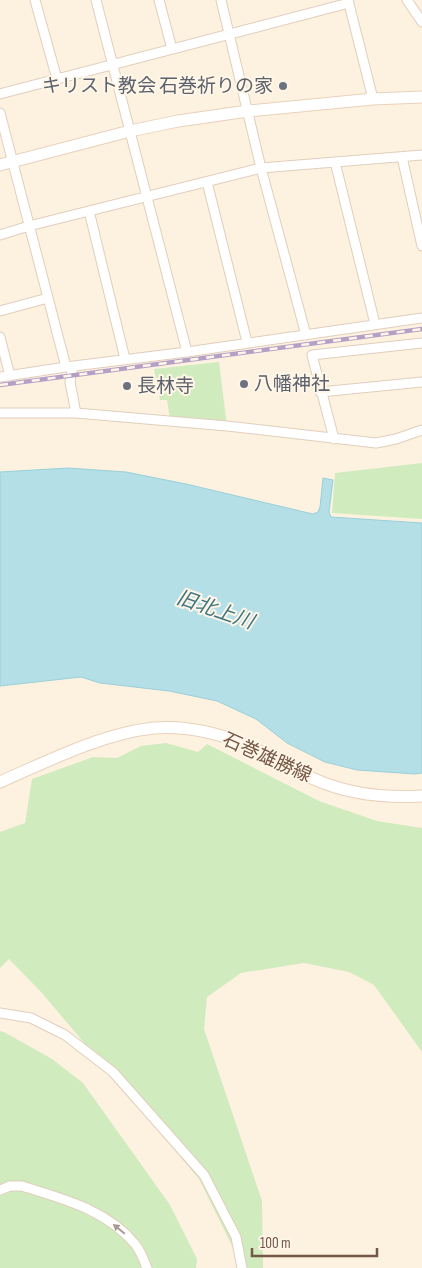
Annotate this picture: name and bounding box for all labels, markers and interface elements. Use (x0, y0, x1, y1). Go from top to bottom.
place label: キリスト教会 石巻祈りの家 (42, 75, 273, 98)
marker: キリスト教会 石巻祈りの家 (277, 80, 289, 92)
place label: 八幡神社 (254, 373, 330, 396)
place label: 長林寺 (137, 375, 194, 398)
marker: 八幡神社 (238, 378, 250, 390)
marker: 長林寺 (121, 380, 133, 392)
water label: 旧北上川 (173, 586, 259, 635)
street label: 石巻雄勝線 (219, 728, 315, 788)
one-way arrow (113, 1224, 126, 1235)
scale bar (252, 1226, 377, 1258)
text: 100 m (260, 1234, 291, 1253)

